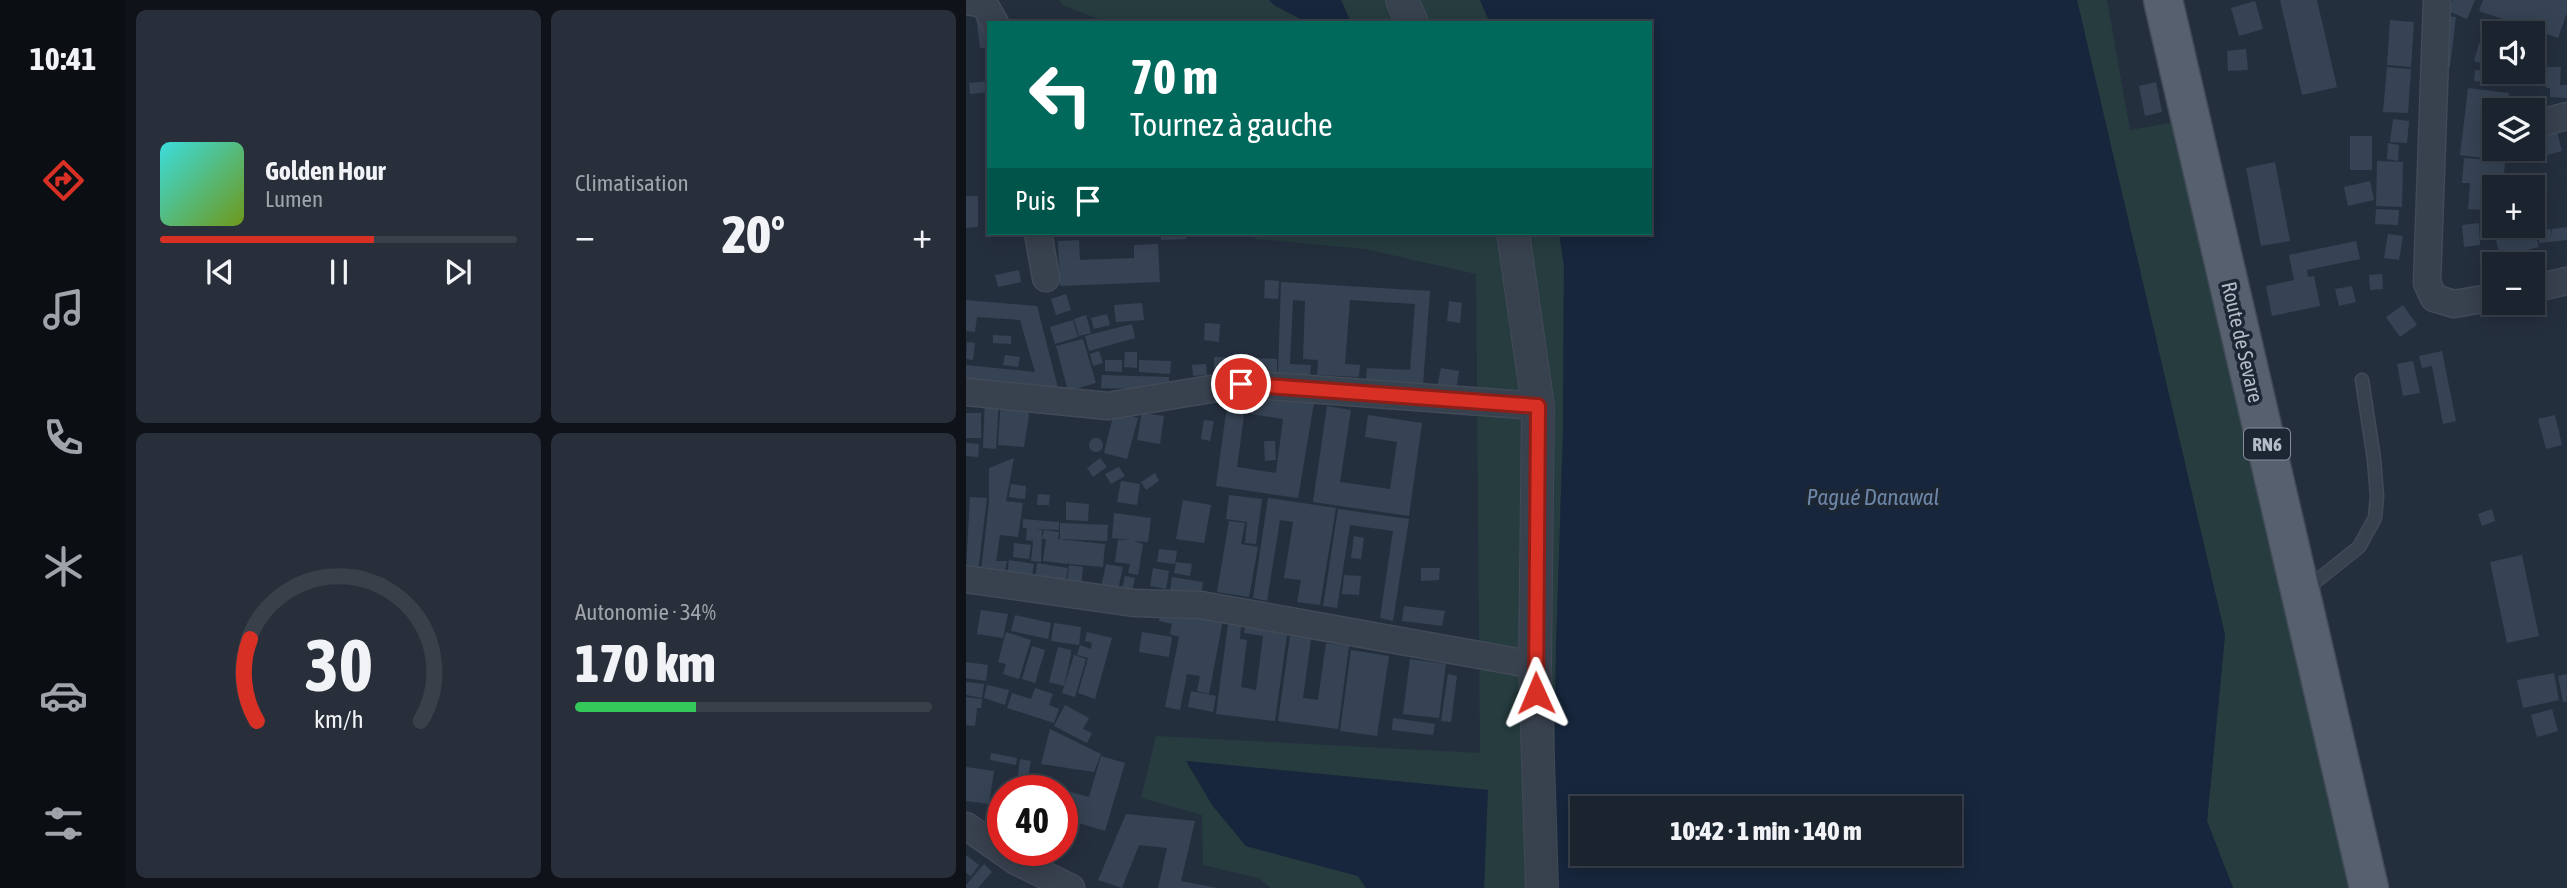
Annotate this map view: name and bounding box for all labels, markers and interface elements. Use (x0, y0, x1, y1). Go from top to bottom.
map controls (2482, 21, 2545, 315)
button: sound (2482, 21, 2545, 84)
text: 10:41 (30, 40, 96, 77)
text: 70 m (1130, 48, 1218, 104)
icon: left (1015, 49, 1106, 140)
button: layers (2482, 98, 2545, 161)
text: Tournez à gauche (1130, 106, 1333, 143)
icon: directions (39, 156, 88, 205)
text: Golden Hour (265, 156, 385, 186)
text: Climatisation (575, 170, 689, 196)
button: + (2482, 175, 2545, 238)
icon: arrive (1069, 182, 1107, 220)
text: Lumen (265, 186, 323, 212)
text: Puis (1015, 186, 1055, 216)
text: 20° (722, 204, 785, 264)
text: − (575, 213, 595, 256)
text: + (912, 213, 932, 256)
button: − (2482, 252, 2545, 315)
icon: previous (201, 253, 239, 291)
icon: pause (320, 253, 358, 291)
icon: next (439, 253, 477, 291)
street label: Route de Sevare (2217, 279, 2269, 405)
icon: music (39, 285, 88, 334)
pin (1211, 354, 1271, 414)
icon: arrive (1222, 365, 1260, 403)
icon: phone (39, 413, 88, 462)
road number: RN6 (2244, 428, 2290, 460)
water label: Pagué Danawal (1807, 484, 1940, 510)
icon: climate (39, 542, 88, 591)
text: Autonomie · 34% (575, 599, 716, 625)
text: 30 (304, 624, 373, 707)
text: 170 km (575, 633, 716, 693)
position arrow (1499, 656, 1573, 730)
icon: car (39, 671, 88, 720)
text: km/h (314, 705, 363, 733)
speed limit sign: 40 (987, 775, 1078, 866)
icon: filters (39, 799, 88, 848)
text: 10:42 · 1 min · 140 m (1670, 816, 1862, 846)

